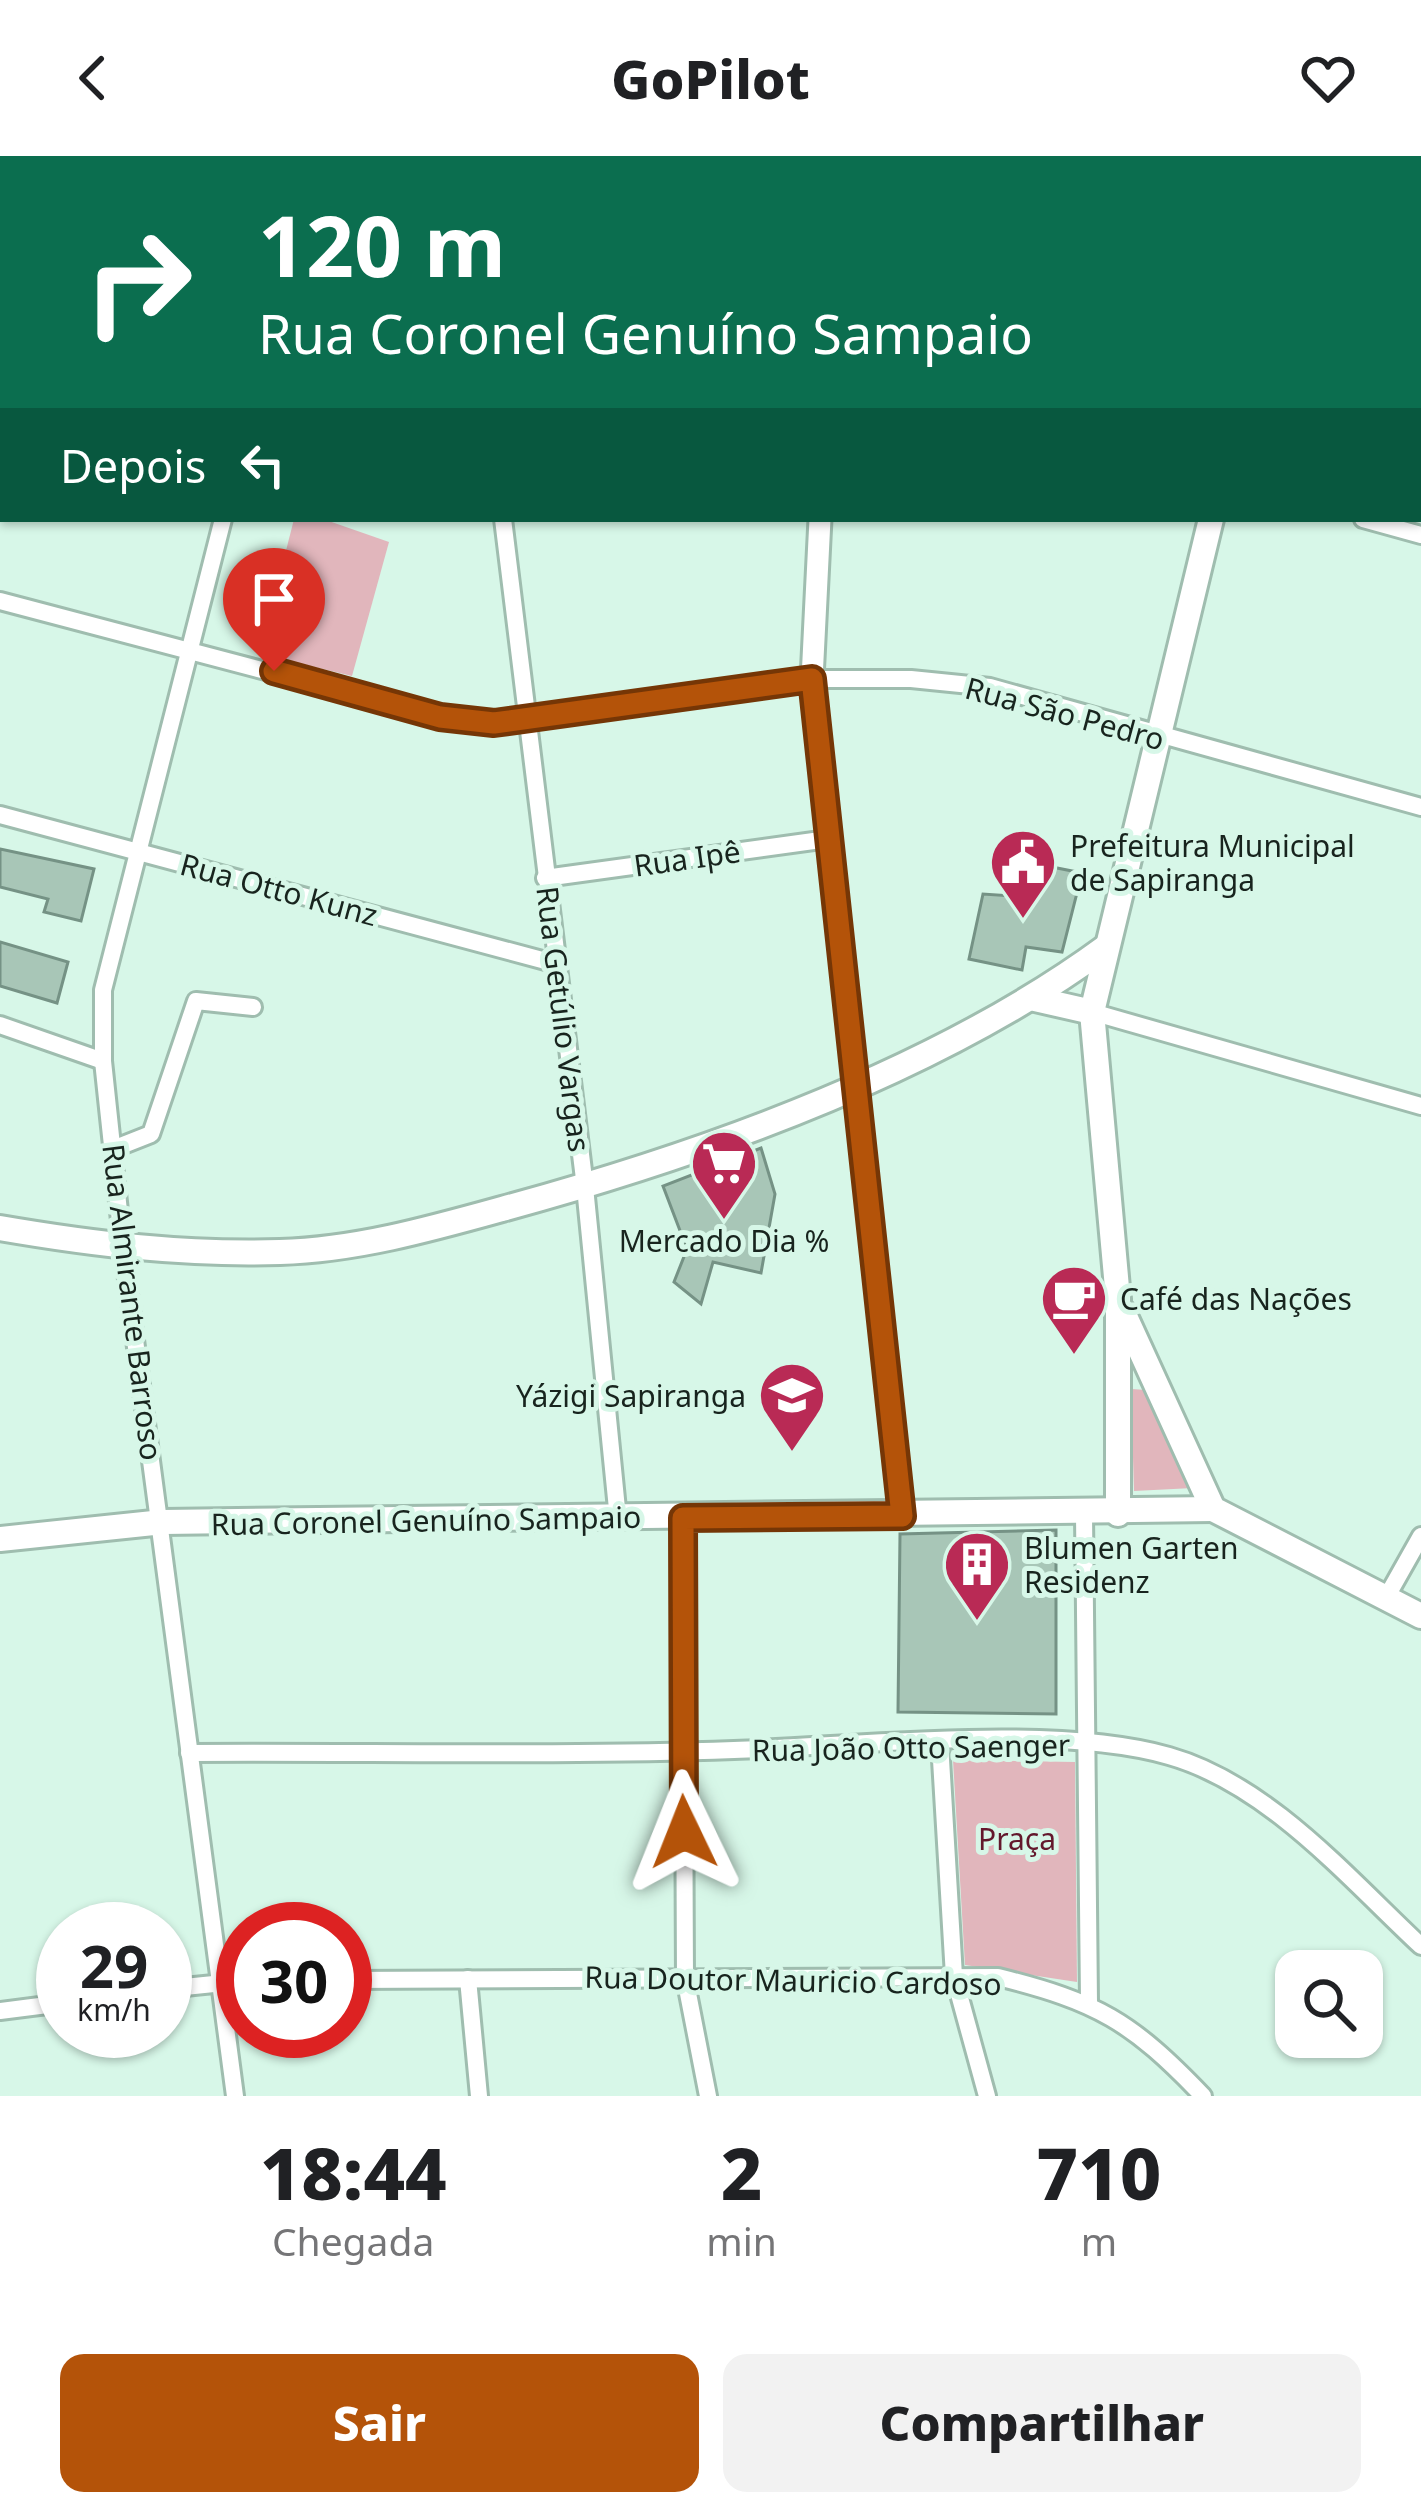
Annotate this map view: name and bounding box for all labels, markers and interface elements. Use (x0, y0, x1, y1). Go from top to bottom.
text: GoPilot (611, 41, 810, 115)
icon: back (60, 45, 126, 111)
icon: heart (1295, 45, 1361, 111)
text: 120 m (258, 187, 506, 302)
icon: right (60, 204, 216, 360)
text: Rua Coronel Genuíno Sampaio (258, 296, 1033, 370)
icon: left (230, 432, 296, 498)
text: Depois (60, 435, 206, 496)
pin (223, 548, 325, 671)
icon: arrive (241, 566, 307, 632)
street label: Rua São Pedro (961, 667, 1169, 759)
place label: Prefeitura Municipal de Sapiranga (1070, 825, 1355, 900)
public building icon: Prefeitura Municipal de Sapiranga (988, 827, 1058, 921)
street label: Rua Ipê (631, 830, 743, 886)
street label: Rua Otto Kunz (176, 843, 382, 935)
street label: Rua Getúlio Vargas (527, 884, 601, 1154)
supermarket icon: Mercado Dia % (689, 1128, 759, 1222)
street label: Rua Almirante Barroso (93, 1141, 173, 1463)
place label: Mercado Dia % (619, 1220, 829, 1261)
cafe icon: Café das Nações (1039, 1263, 1109, 1357)
place label: Café das Nações (1120, 1278, 1352, 1319)
school or university icon: Yázigi Sapiranga (757, 1360, 827, 1454)
place label: Yázigi Sapiranga (516, 1375, 746, 1416)
street label: Rua Coronel Genuíno Sampaio (210, 1496, 642, 1544)
place label: Blumen Garten Residenz (1024, 1527, 1238, 1602)
building icon: Blumen Garten Residenz (942, 1529, 1012, 1623)
street label: Rua João Otto Saenger (751, 1724, 1071, 1770)
position arrow (621, 1769, 747, 1895)
park label: Praça (978, 1818, 1056, 1859)
speed limit sign: 30 (216, 1902, 372, 2058)
text: 29 (80, 1924, 148, 2006)
map controls (1275, 1950, 1383, 2058)
button: search (1275, 1950, 1383, 2058)
street label: Rua Doutor Mauricio Cardoso (584, 1956, 1002, 2004)
text: km/h (77, 1989, 151, 2030)
text: 18:44 (260, 2123, 447, 2221)
text: 2 (721, 2123, 762, 2221)
text: 710 (1037, 2123, 1161, 2221)
text: Chegada (272, 2214, 434, 2267)
text: min (706, 2214, 777, 2267)
text: m (1081, 2214, 1117, 2267)
button: Sair (60, 2354, 699, 2492)
button: Compartilhar (723, 2354, 1361, 2492)

